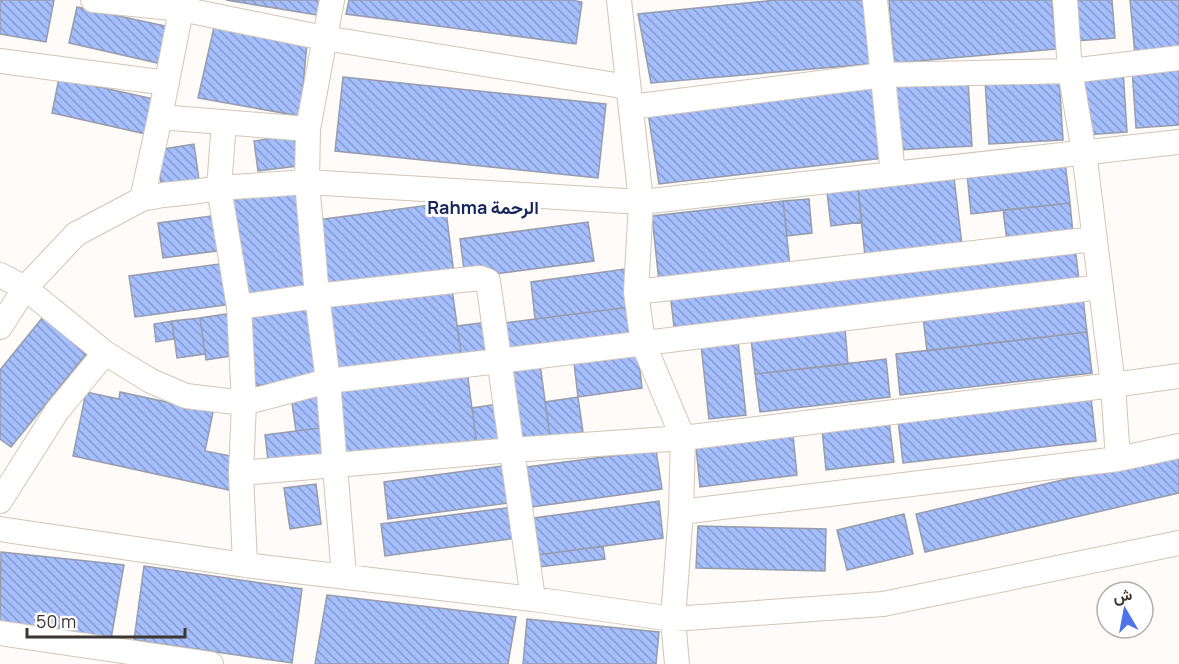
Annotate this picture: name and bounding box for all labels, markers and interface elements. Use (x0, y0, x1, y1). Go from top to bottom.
district label: Rahma الرحمة (427, 195, 539, 219)
north arrow (1095, 580, 1155, 640)
text: ش (1111, 583, 1134, 608)
scale bar (27, 601, 184, 639)
text: 50 m (36, 609, 76, 633)

